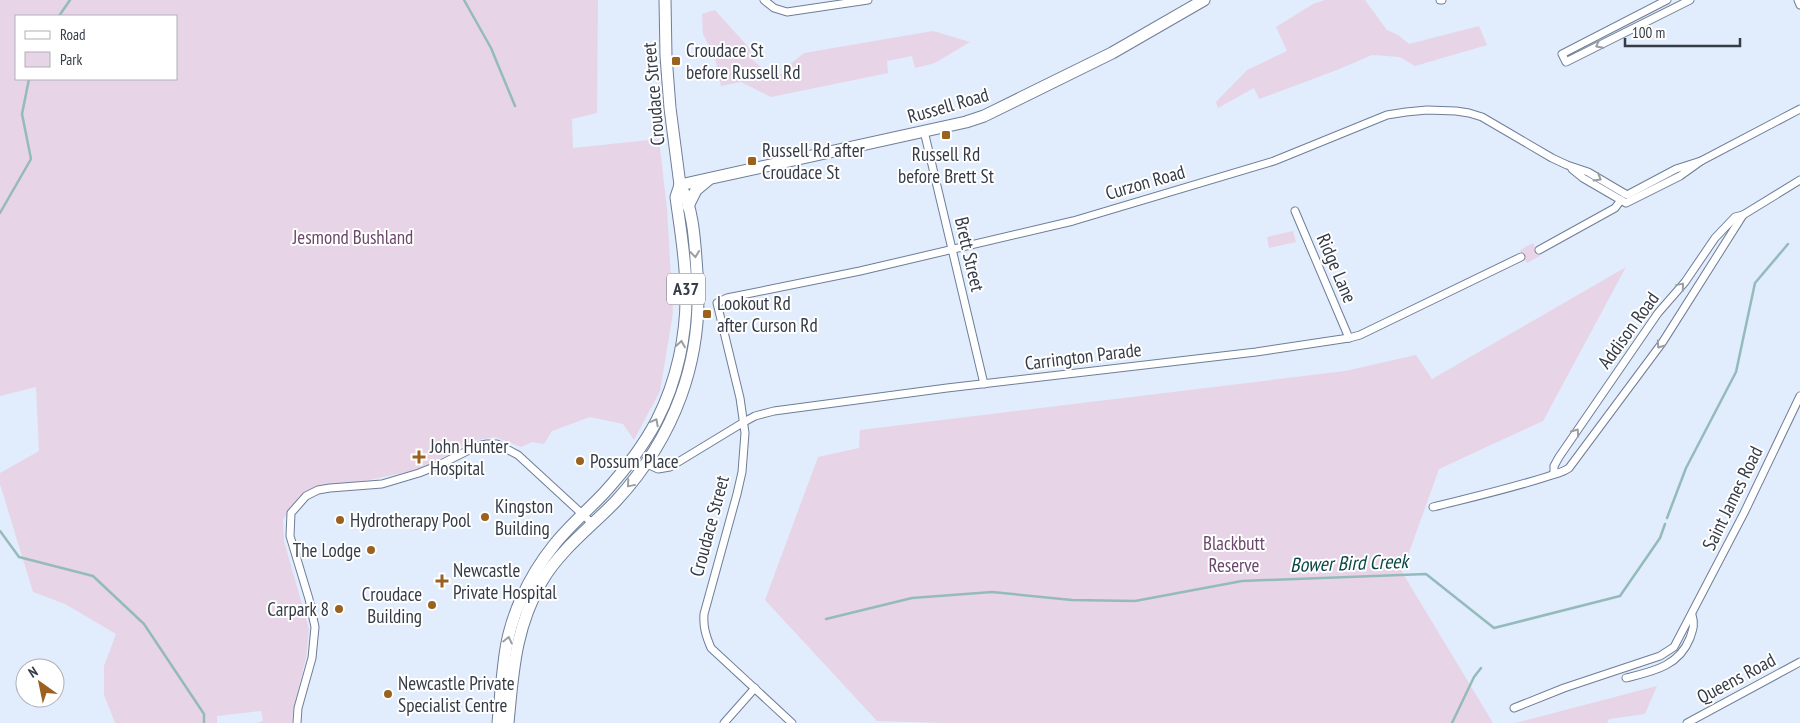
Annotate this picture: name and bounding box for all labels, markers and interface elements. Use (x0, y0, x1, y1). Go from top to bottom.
legend (15, 15, 178, 80)
scale bar (1625, 15, 1740, 47)
text: 100 m (1632, 23, 1665, 42)
text: Road (60, 25, 86, 44)
place label: Croudace St before Russell Rd (686, 38, 800, 84)
one-way arrow (1595, 39, 1604, 49)
street label: Croudace Street (636, 41, 669, 147)
text: Park (60, 50, 82, 69)
marker: Croudace St before Russell Rd (670, 55, 682, 67)
street label: Russell Road (905, 82, 991, 128)
marker: Russell Rd before Brett St (940, 129, 952, 141)
place label: Russell Rd after Croudace St (762, 138, 865, 184)
place label: Russell Rd before Brett St (898, 142, 995, 188)
marker: Russell Rd after Croudace St (746, 155, 758, 167)
street label: Curzon Road (1103, 159, 1187, 205)
one-way arrow (1593, 171, 1602, 181)
street label: Brett Street (950, 214, 990, 294)
park label: Jesmond Bushland (292, 225, 413, 249)
street label: Ridge Lane (1312, 230, 1362, 306)
one-way arrow (689, 251, 700, 259)
road number: A37 (667, 274, 705, 304)
one-way arrow (1676, 283, 1685, 292)
street label: Addison Road (1592, 287, 1664, 373)
place label: Lookout Rd after Curson Rd (717, 291, 818, 337)
marker: Lookout Rd after Curson Rd (701, 308, 713, 320)
street label: Carrington Parade (1023, 337, 1143, 375)
one-way arrow (1657, 339, 1666, 349)
one-way arrow (676, 340, 686, 349)
one-way arrow (649, 418, 659, 427)
one-way arrow (1570, 428, 1579, 438)
place label: John Hunter Hospital (429, 434, 509, 480)
street label: Saint James Road (1697, 442, 1767, 554)
place label: Possum Place (590, 449, 679, 473)
marker: John Hunter Hospital (412, 450, 426, 464)
marker: Possum Place (574, 455, 586, 467)
street label: Croudace Street (684, 472, 734, 579)
one-way arrow (627, 478, 636, 487)
place label: Kingston Building (495, 494, 553, 540)
place label: Hydrotherapy Pool (350, 508, 471, 532)
marker: Kingston Building (479, 511, 491, 523)
marker: Hydrotherapy Pool (334, 514, 346, 526)
park label: Blackbutt Reserve (1203, 531, 1266, 577)
place label: The Lodge (293, 538, 361, 562)
marker: The Lodge (365, 544, 377, 556)
water label: Bower Bird Creek (1290, 548, 1411, 578)
place label: Newcastle Private Hospital (453, 558, 557, 604)
marker: Newcastle Private Hospital (435, 574, 449, 588)
place label: Croudace Building (362, 582, 422, 628)
place label: Carpark 8 (267, 597, 329, 621)
marker: Croudace Building (426, 599, 438, 611)
marker: Carpark 8 (333, 603, 345, 615)
one-way arrow (502, 635, 513, 644)
street label: Queens Road (1693, 647, 1779, 709)
north arrow (15, 658, 65, 708)
text: N (25, 662, 41, 682)
place label: Newcastle Private Specialist Centre (398, 671, 515, 717)
marker: Newcastle Private Specialist Centre (382, 688, 394, 700)

